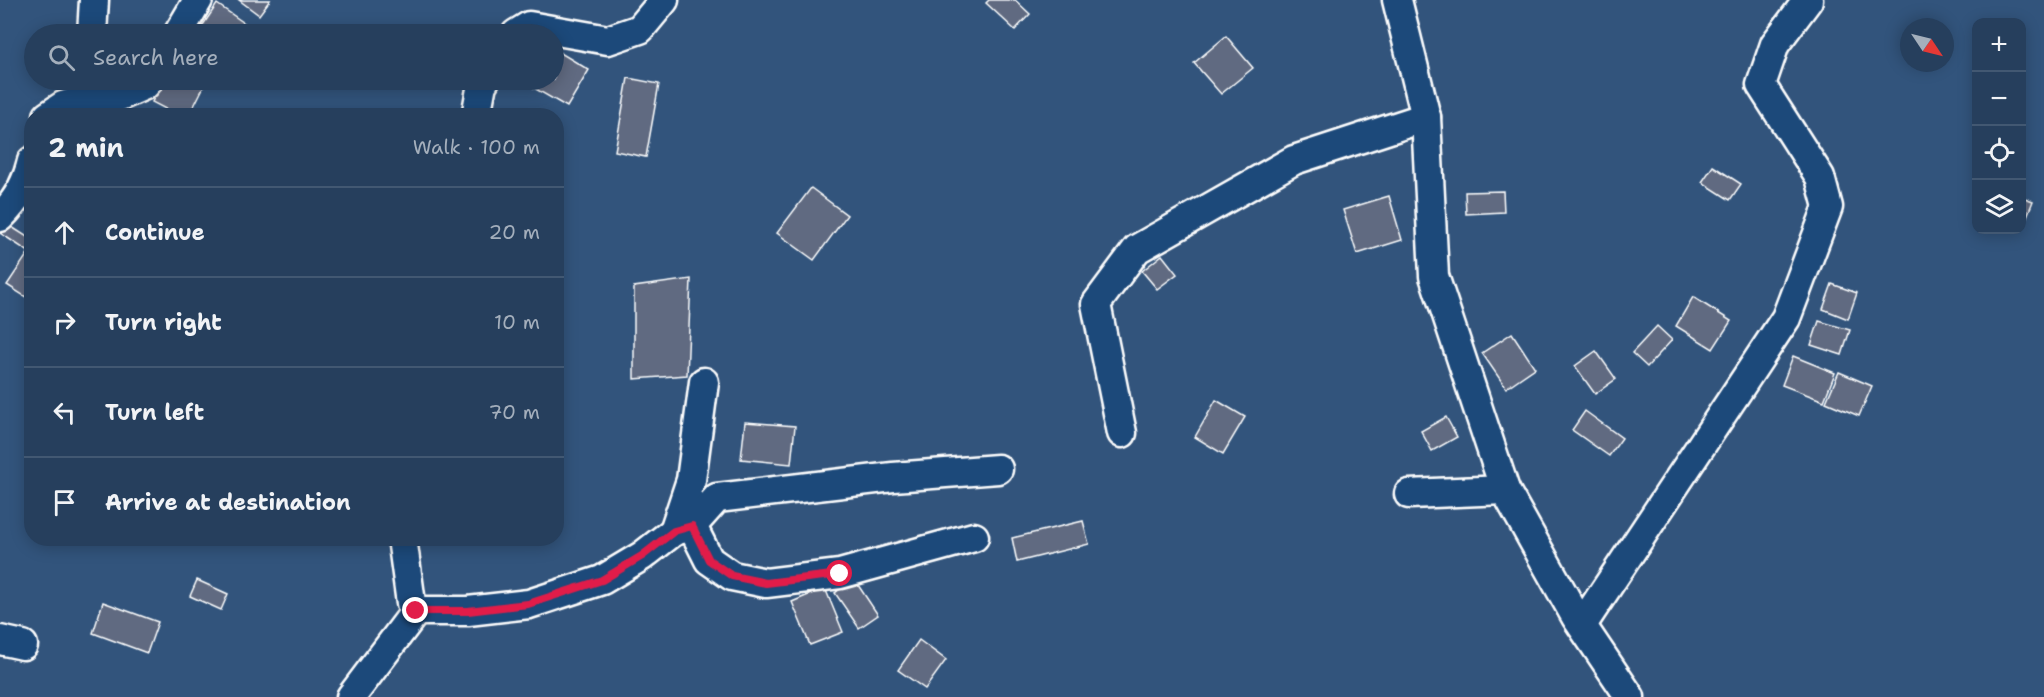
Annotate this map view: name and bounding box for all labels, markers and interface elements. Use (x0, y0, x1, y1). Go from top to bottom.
north arrow (1900, 18, 1954, 72)
map controls (1972, 18, 2026, 234)
button: + (1972, 18, 2026, 72)
search box (24, 24, 564, 90)
icon: search (45, 41, 78, 74)
text: Search here (93, 43, 219, 72)
button: − (1972, 72, 2026, 126)
button: locate (1972, 126, 2026, 180)
text: 2 min (48, 130, 124, 165)
text: Walk · 100 m (413, 134, 540, 160)
button: layers (1972, 180, 2026, 234)
icon: ahead (48, 216, 81, 249)
text: Continue (105, 218, 205, 247)
text: 20 m (489, 219, 540, 245)
icon: right (48, 306, 81, 339)
text: Turn right (105, 308, 222, 337)
text: 10 m (494, 309, 540, 335)
icon: left (48, 396, 81, 429)
text: Turn left (105, 398, 204, 427)
text: 70 m (488, 399, 540, 425)
icon: arrive (48, 486, 81, 519)
text: Arrive at destination (105, 488, 351, 517)
route start (826, 560, 852, 586)
route end (402, 597, 428, 623)

